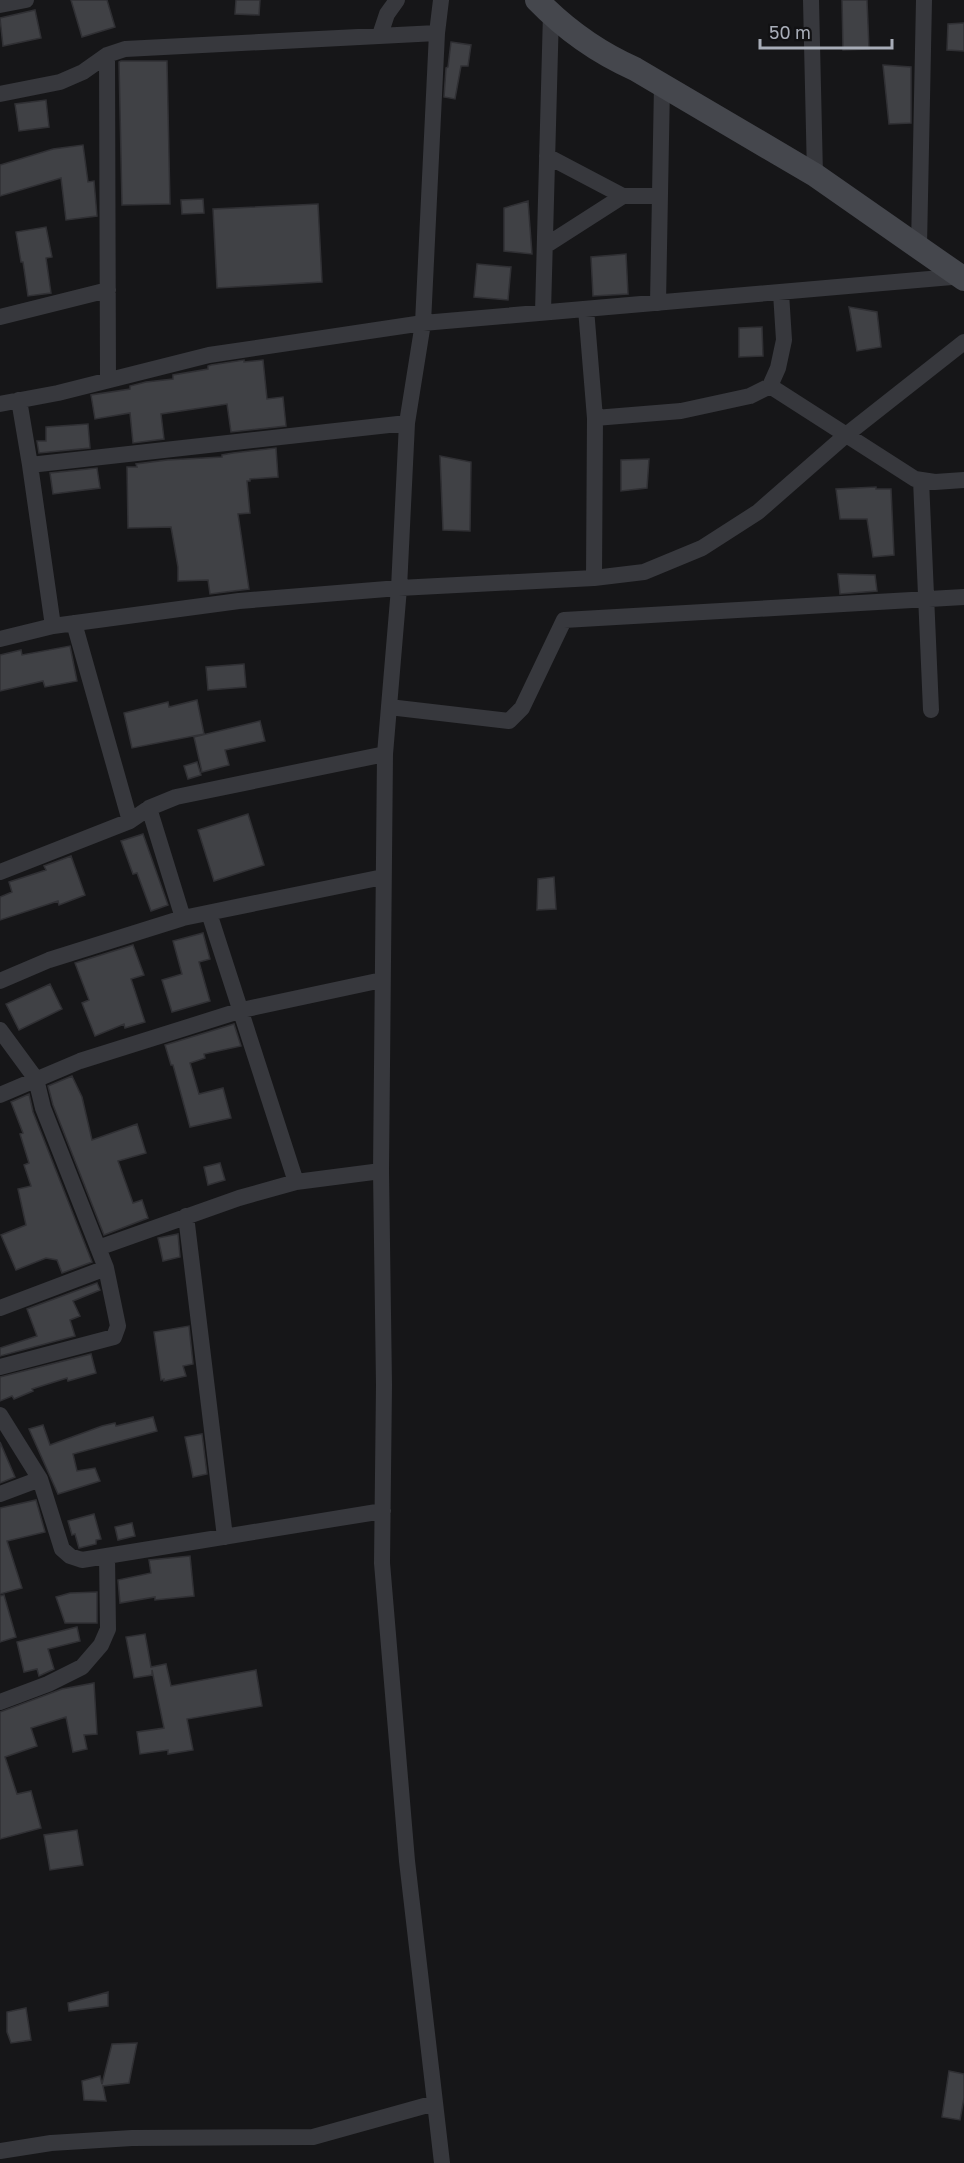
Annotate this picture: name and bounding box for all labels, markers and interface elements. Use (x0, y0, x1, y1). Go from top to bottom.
scale bar (760, 12, 892, 50)
text: 50 m (769, 21, 811, 43)

